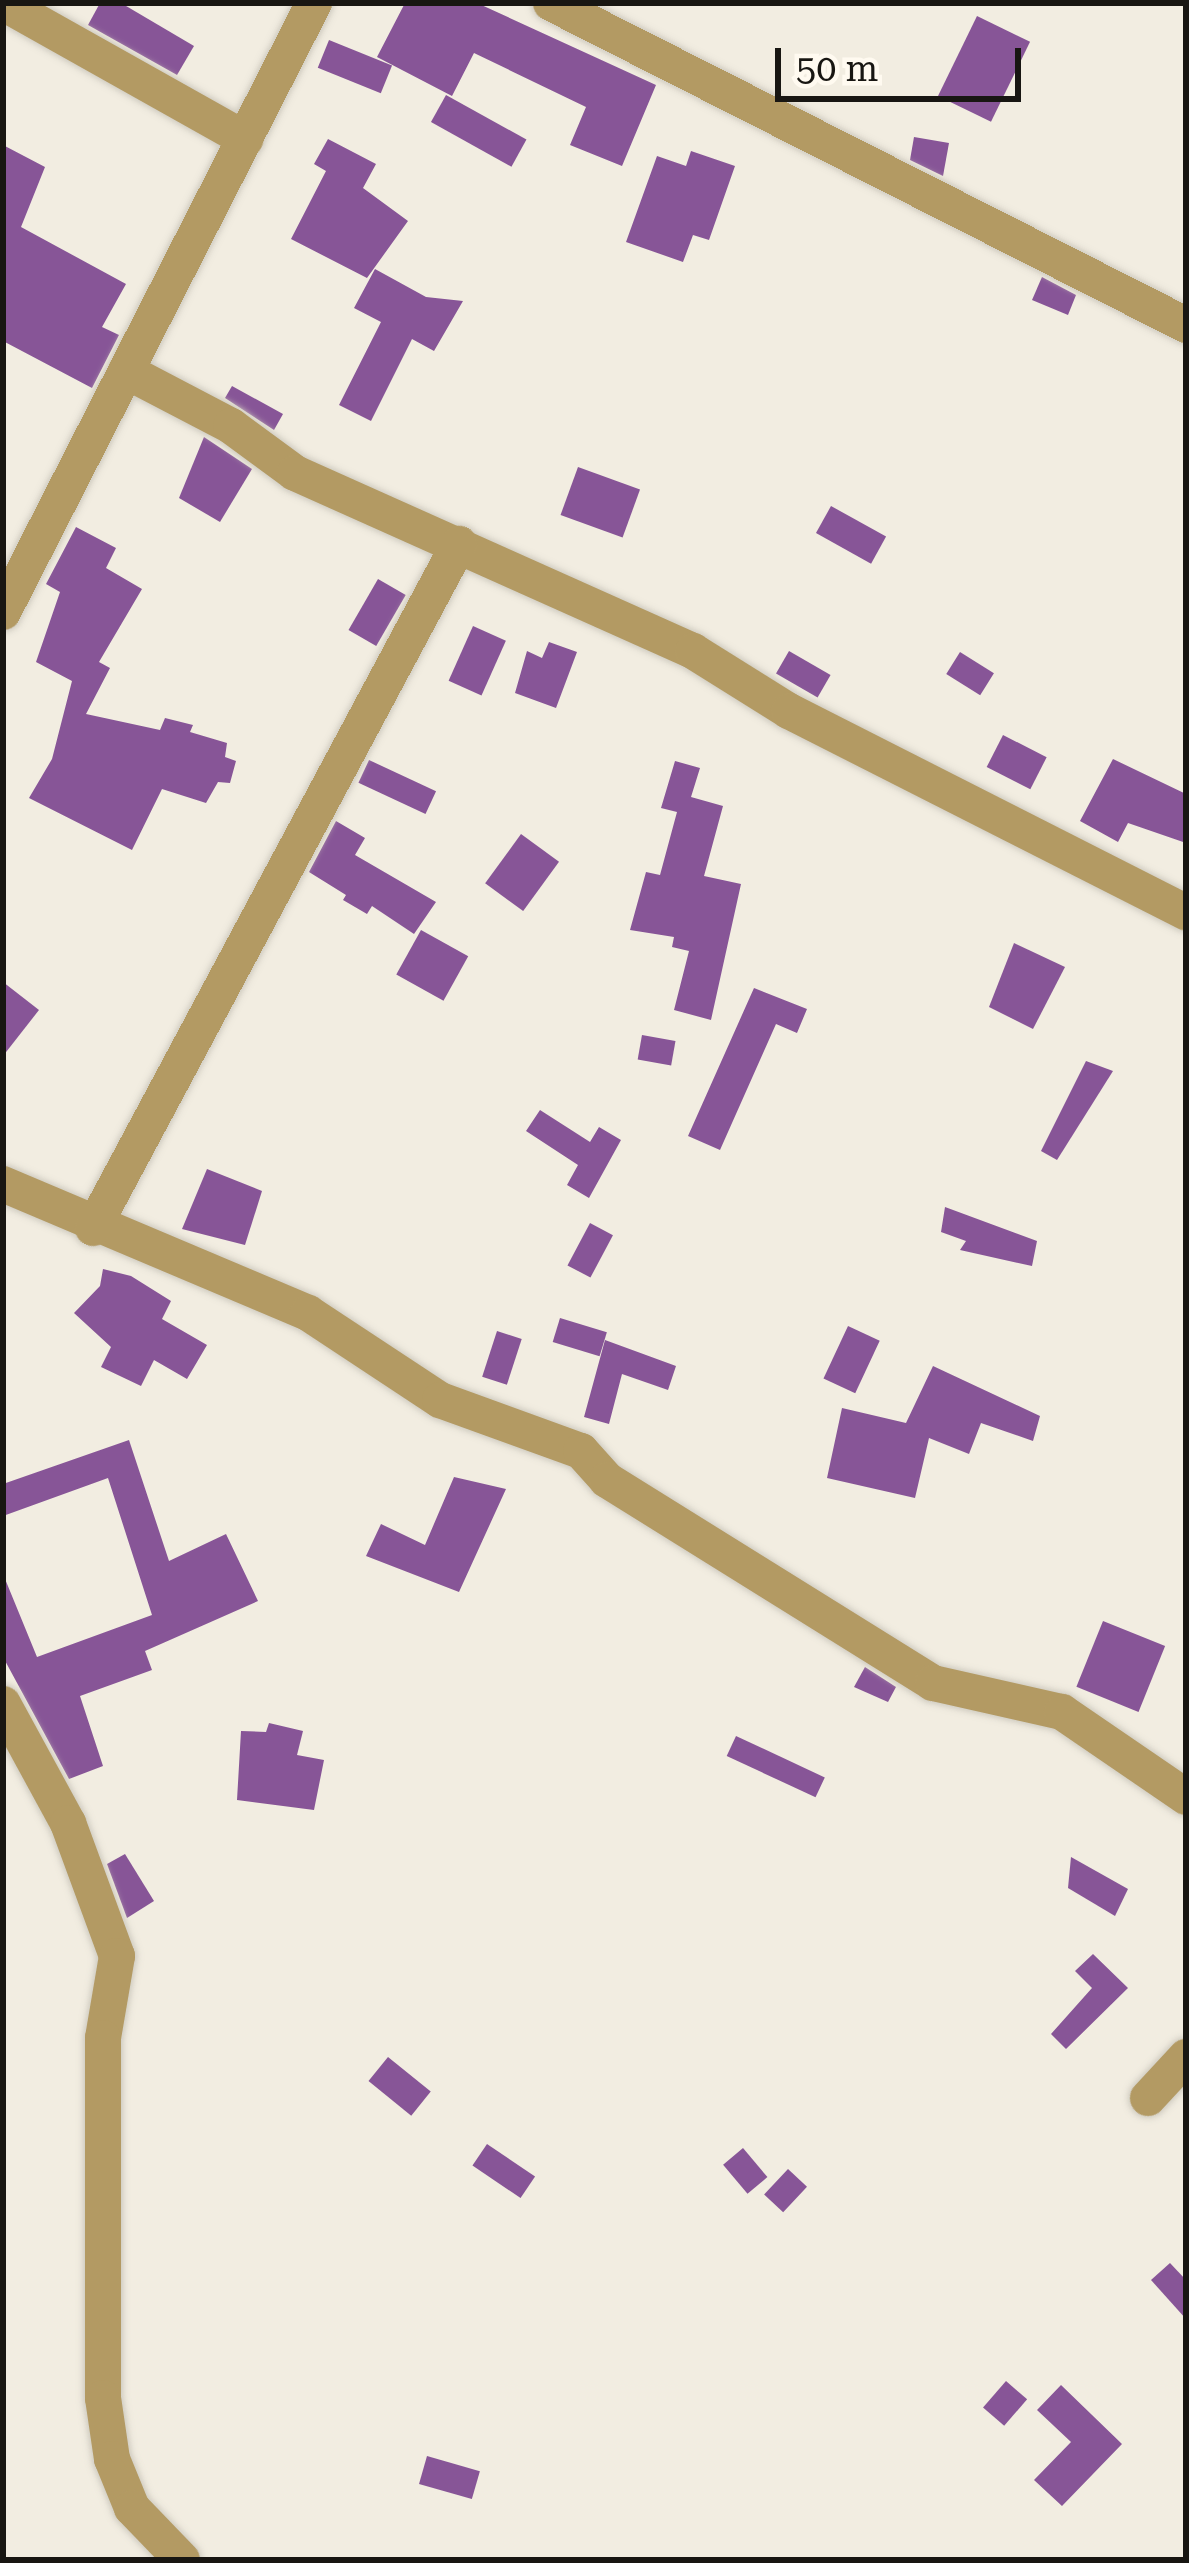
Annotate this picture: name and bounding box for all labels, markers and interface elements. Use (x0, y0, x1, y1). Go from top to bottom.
scale bar (781, 24, 1027, 98)
text: 50 m (796, 48, 878, 90)

